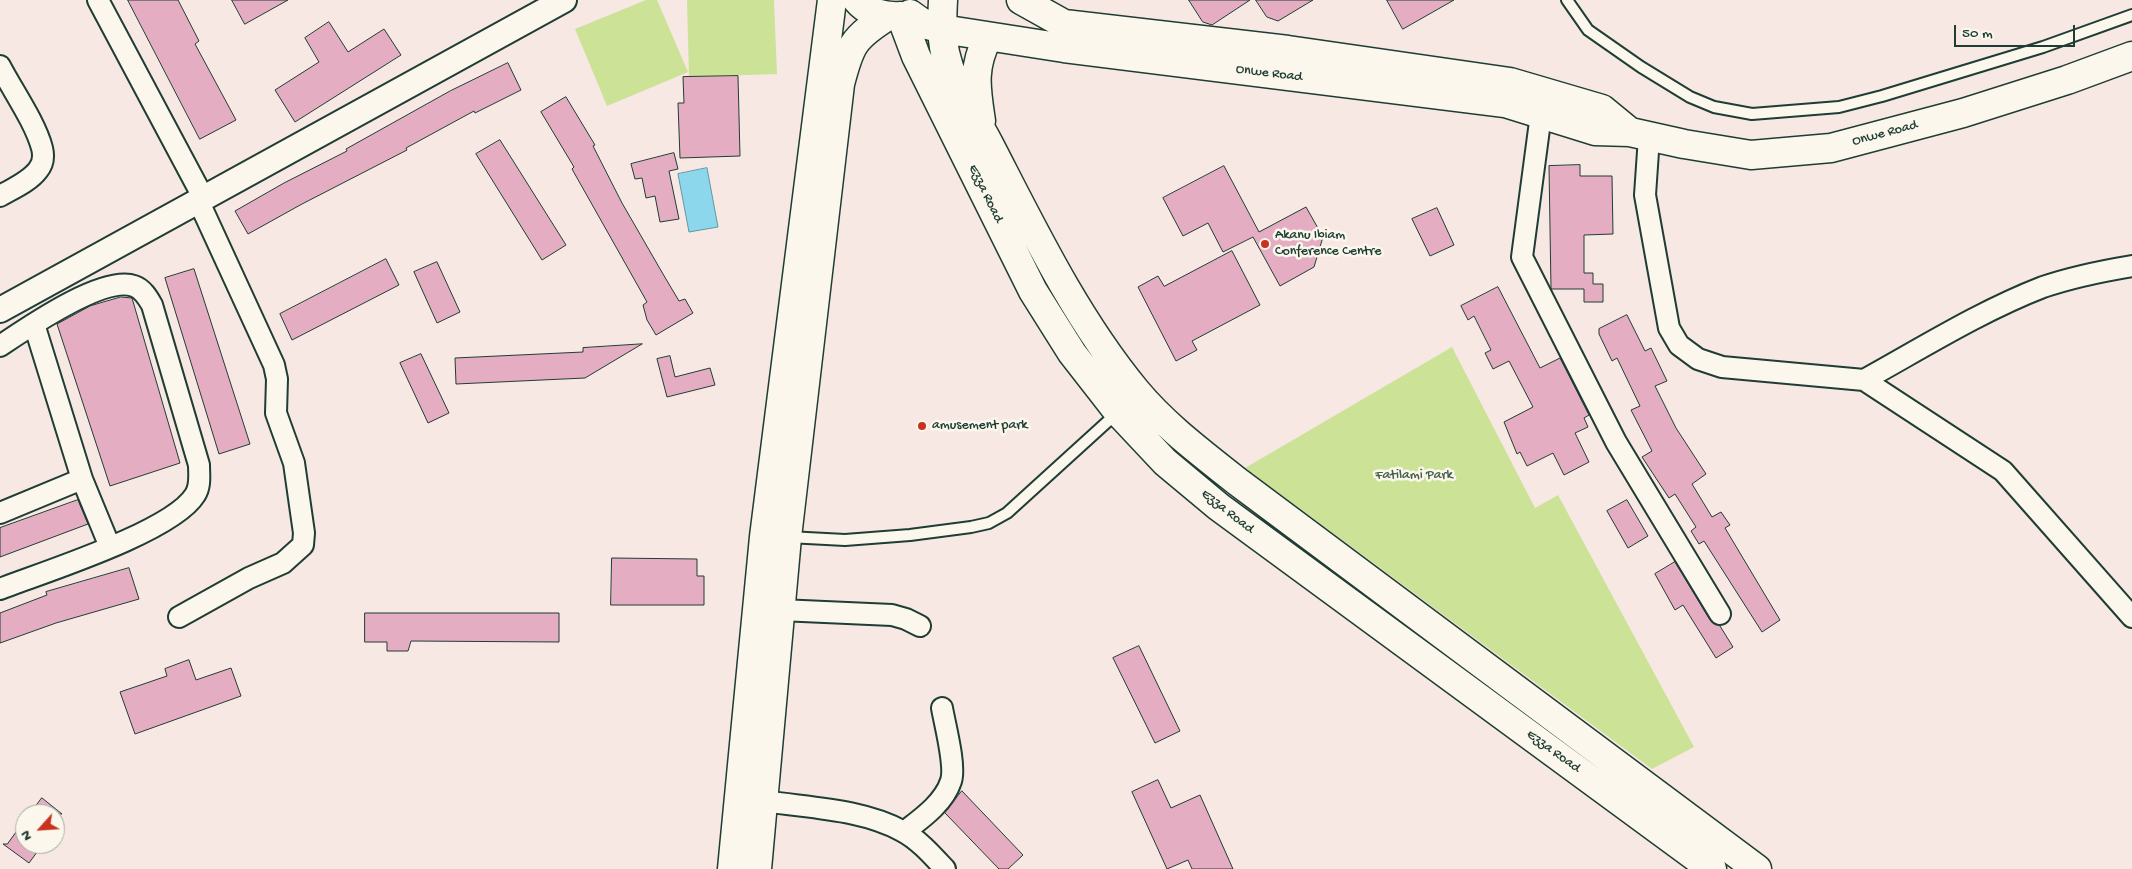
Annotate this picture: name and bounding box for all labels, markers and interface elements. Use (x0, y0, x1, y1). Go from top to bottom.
scale bar (1957, 15, 2078, 47)
text: 50 m (1962, 25, 1993, 43)
street label: Onwe Road (1235, 62, 1303, 86)
street label: Onwe Road (1850, 117, 1920, 151)
street label: Ezza Road (964, 162, 1006, 226)
place label: Akanu Ibiam Conference Centre (1275, 228, 1382, 260)
marker: Akanu Ibiam Conference Centre (1259, 238, 1271, 250)
place label: amusement park (932, 418, 1027, 434)
marker: amusement park (916, 420, 928, 432)
park label: Fatilami Park (1375, 468, 1453, 484)
street label: Ezza Road (1197, 486, 1257, 538)
street label: Ezza Road (1523, 727, 1583, 777)
north arrow (15, 804, 65, 854)
text: N (17, 828, 37, 843)

